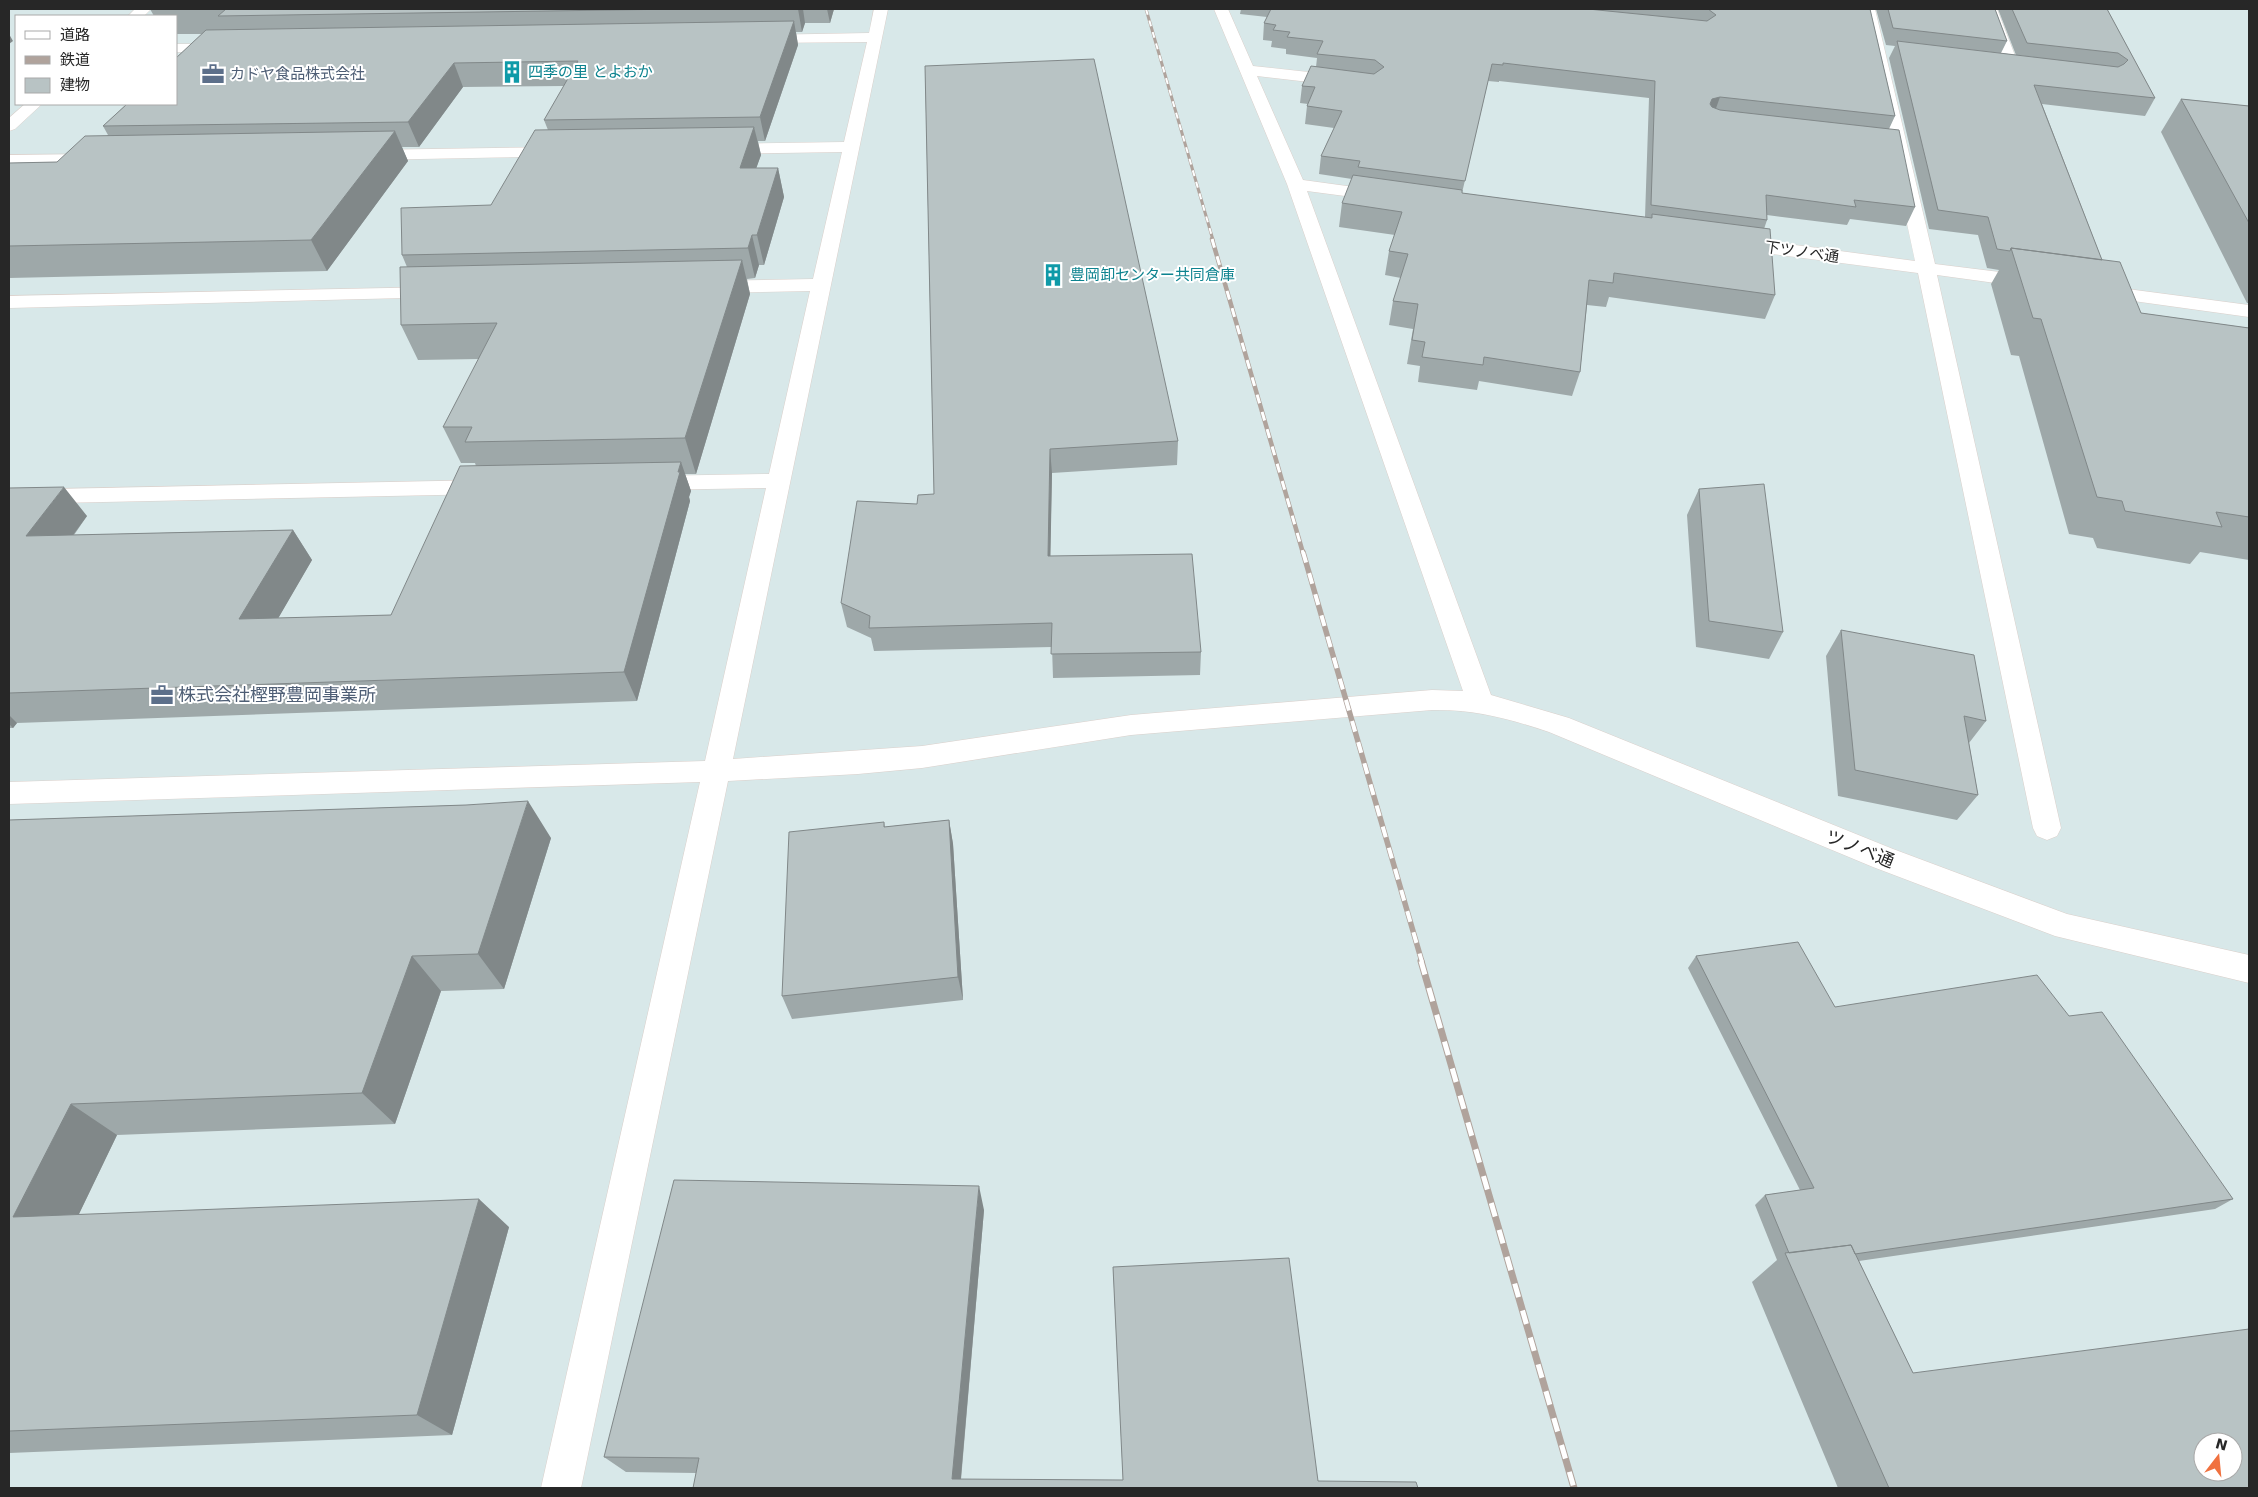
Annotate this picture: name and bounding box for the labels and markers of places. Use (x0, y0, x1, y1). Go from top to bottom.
building icon: 四季の里 とよおか (499, 59, 525, 85)
office icon: カドヤ食品株式会社 (200, 61, 226, 87)
place label: 四季の里 とよおか (528, 63, 653, 81)
place label: カドヤ食品株式会社 (230, 65, 365, 83)
building icon: 豊岡卸センター共同倉庫 (1040, 262, 1066, 288)
place label: 豊岡卸センター共同倉庫 (1070, 266, 1235, 284)
office icon: 株式会社樫野豊岡事業所 (149, 682, 175, 708)
place label: 株式会社樫野豊岡事業所 (178, 684, 376, 705)

